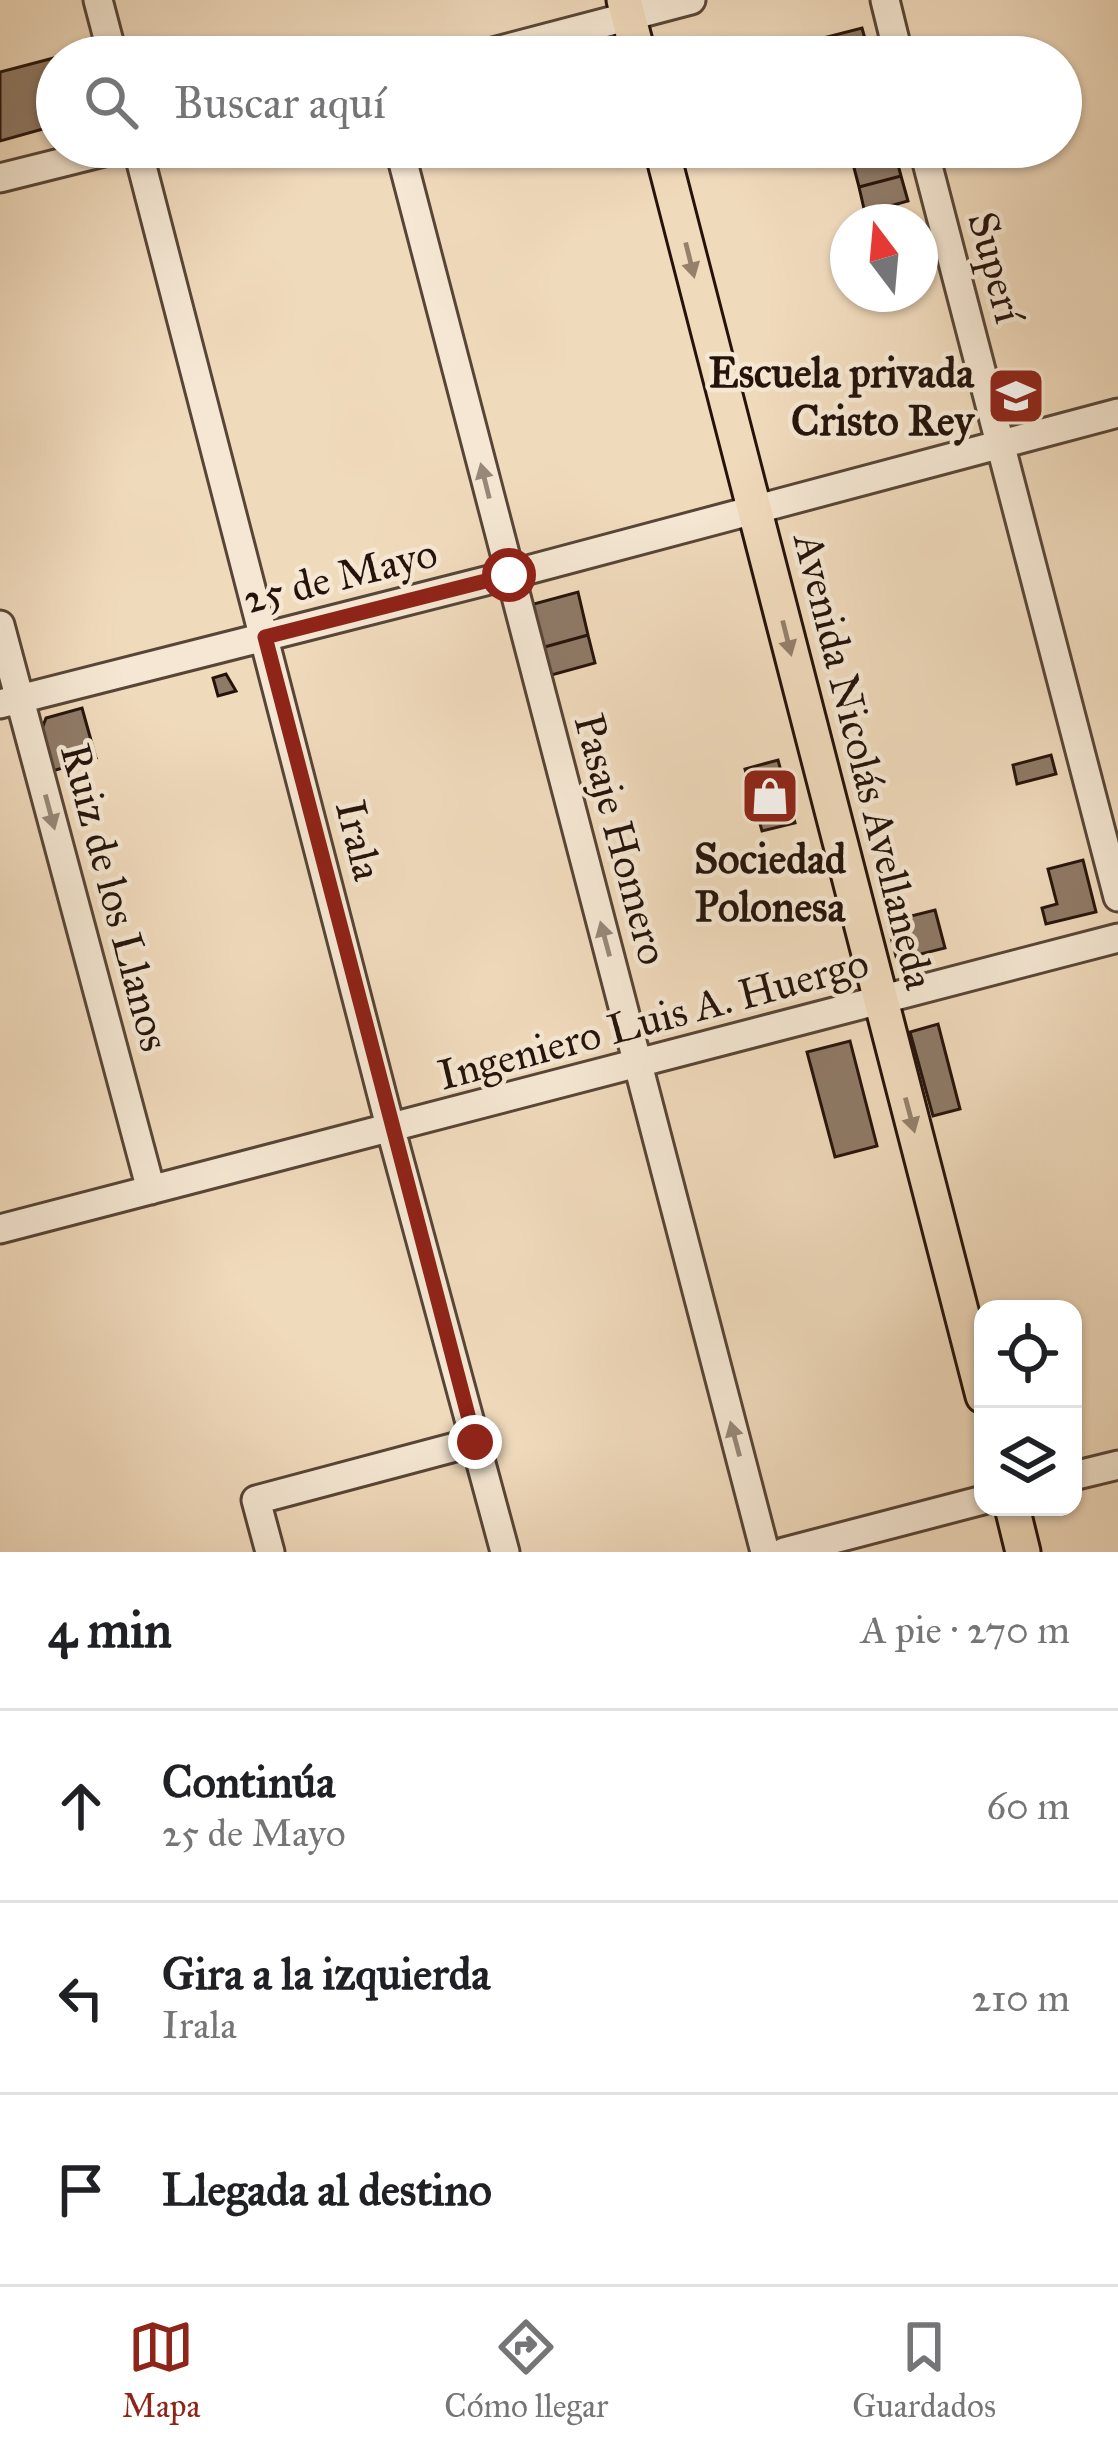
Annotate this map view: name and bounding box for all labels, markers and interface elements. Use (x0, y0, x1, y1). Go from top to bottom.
search box (36, 36, 1082, 168)
icon: search (78, 69, 144, 135)
text: Buscar aquí (174, 75, 386, 130)
north arrow (830, 204, 938, 312)
street label: Superí (956, 206, 1036, 331)
one-way arrow (681, 242, 700, 279)
place label: Escuela privada Cristo Rey (709, 347, 975, 447)
school or university icon: Escuela privada Cristo Rey (985, 365, 1047, 427)
one-way arrow (475, 462, 494, 499)
street label: Avenida Nicolás Avellaneda (782, 526, 946, 995)
street label: 25 de Mayo (238, 527, 443, 625)
route start (482, 548, 536, 602)
one-way arrow (778, 620, 797, 657)
street label: Pasaje Homero (563, 708, 679, 970)
street label: Ruiz de los Llanos (49, 738, 181, 1057)
shop icon: Sociedad Polonesa (739, 765, 801, 827)
one-way arrow (41, 794, 60, 831)
street label: Irala (324, 795, 394, 886)
place label: Sociedad Polonesa (694, 833, 847, 933)
one-way arrow (595, 921, 614, 958)
street label: Ingeniero Luis A. Huergo (432, 936, 874, 1101)
one-way arrow (901, 1097, 920, 1134)
map controls (974, 1300, 1082, 1516)
button: locate (974, 1300, 1082, 1408)
button: layers (974, 1408, 1082, 1516)
route end (448, 1415, 502, 1469)
one-way arrow (725, 1420, 744, 1457)
text: 4 min (48, 1599, 172, 1661)
text: A pie · 270 m (861, 1606, 1070, 1654)
text: Continúa (162, 1754, 335, 1809)
icon: ahead (48, 1773, 114, 1839)
text: 60 m (986, 1782, 1070, 1830)
text: 25 de Mayo (162, 1809, 346, 1857)
text: Gira a la izquierda (162, 1946, 490, 2001)
icon: left (48, 1965, 114, 2031)
text: 210 m (972, 1974, 1070, 2022)
text: Irala (162, 2001, 237, 2049)
icon: arrive (48, 2157, 114, 2223)
text: Llegada al destino (162, 2162, 492, 2217)
tab: Mapa (122, 2314, 200, 2426)
tab: Cómo llegar (444, 2314, 608, 2426)
tab: Guardados (852, 2314, 996, 2426)

